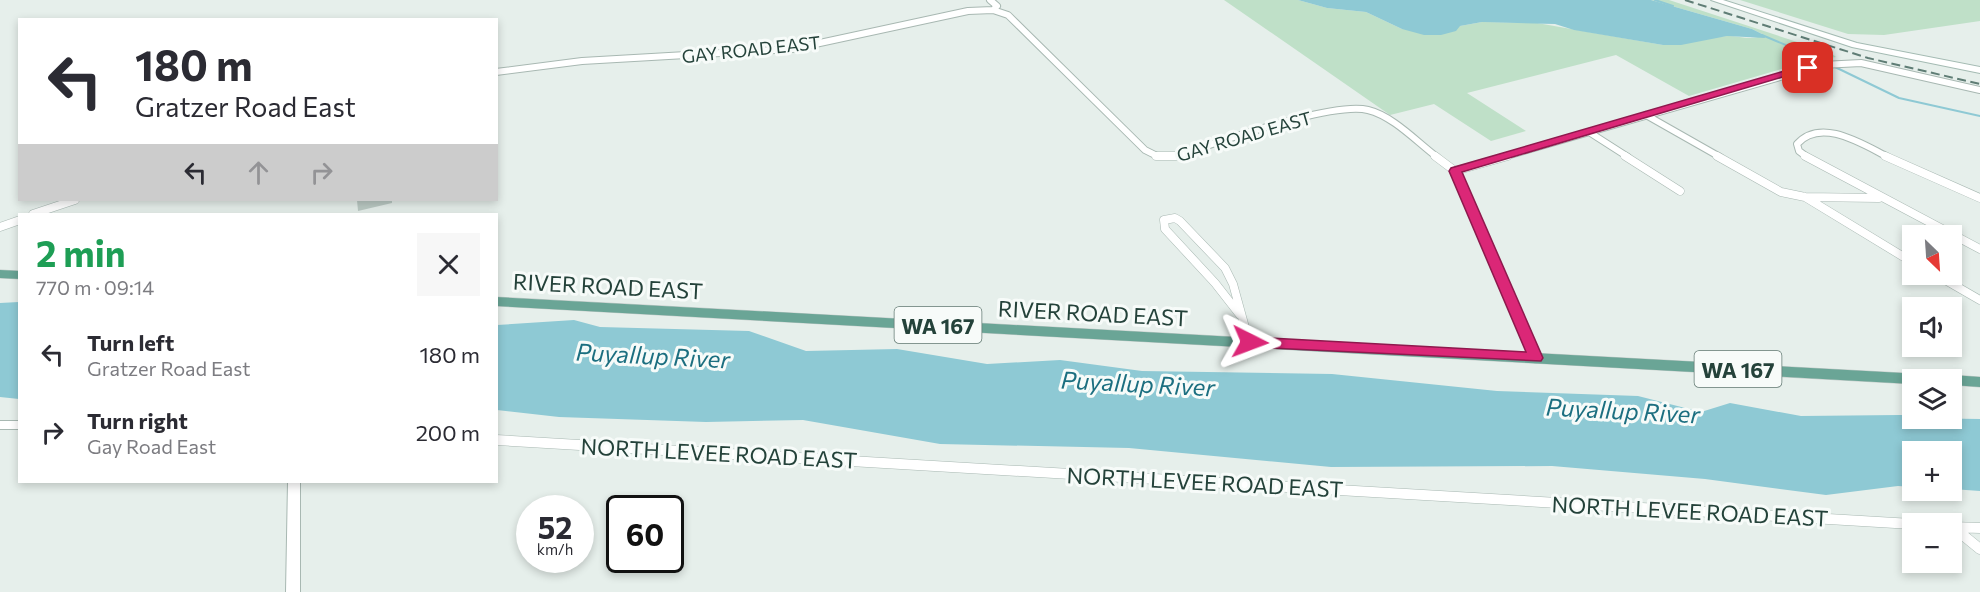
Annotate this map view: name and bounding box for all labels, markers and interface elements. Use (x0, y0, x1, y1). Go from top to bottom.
street label: GAY ROAD EAST (681, 31, 821, 67)
text: 180 m (135, 38, 253, 90)
icon: left (36, 42, 114, 120)
pin (1782, 42, 1833, 93)
icon: arrive (1791, 51, 1824, 84)
text: Gratzer Road East (135, 90, 356, 123)
street label: GAY ROAD EAST (1174, 106, 1314, 166)
icon: left (179, 156, 212, 189)
icon: ahead (242, 156, 275, 189)
icon: right (305, 156, 338, 189)
north arrow (1902, 225, 1962, 285)
map controls (1902, 225, 1962, 573)
text: 2 min (36, 230, 126, 274)
button: close (417, 233, 480, 296)
street label: RIVER ROAD EAST (512, 268, 704, 304)
text: 770 m · 09:14 (36, 275, 154, 299)
street label: RIVER ROAD EAST (997, 295, 1189, 331)
button: sound (1902, 297, 1962, 357)
road number: WA 167 (894, 307, 982, 343)
position arrow (1218, 310, 1282, 374)
text: Turn left (87, 329, 174, 356)
water label: Puyallup River (575, 336, 732, 374)
icon: left (36, 338, 69, 371)
text: 180 m (419, 341, 480, 368)
road number: WA 167 (1694, 351, 1782, 387)
text: Gratzer Road East (87, 356, 251, 380)
water label: Puyallup River (1060, 364, 1217, 402)
button: layers (1902, 369, 1962, 429)
water label: Puyallup River (1545, 391, 1702, 429)
text: Turn right (87, 407, 188, 434)
icon: right (36, 416, 69, 449)
text: 200 m (416, 419, 480, 446)
street label: NORTH LEVEE ROAD EAST (580, 432, 858, 474)
text: Gay Road East (87, 434, 216, 458)
button: + (1902, 441, 1962, 501)
street label: NORTH LEVEE ROAD EAST (1066, 461, 1344, 503)
street label: NORTH LEVEE ROAD EAST (1551, 490, 1829, 532)
speed limit sign: 60 (606, 495, 684, 573)
text: 52 (538, 508, 572, 545)
button: − (1902, 513, 1962, 573)
text: km/h (537, 540, 573, 558)

